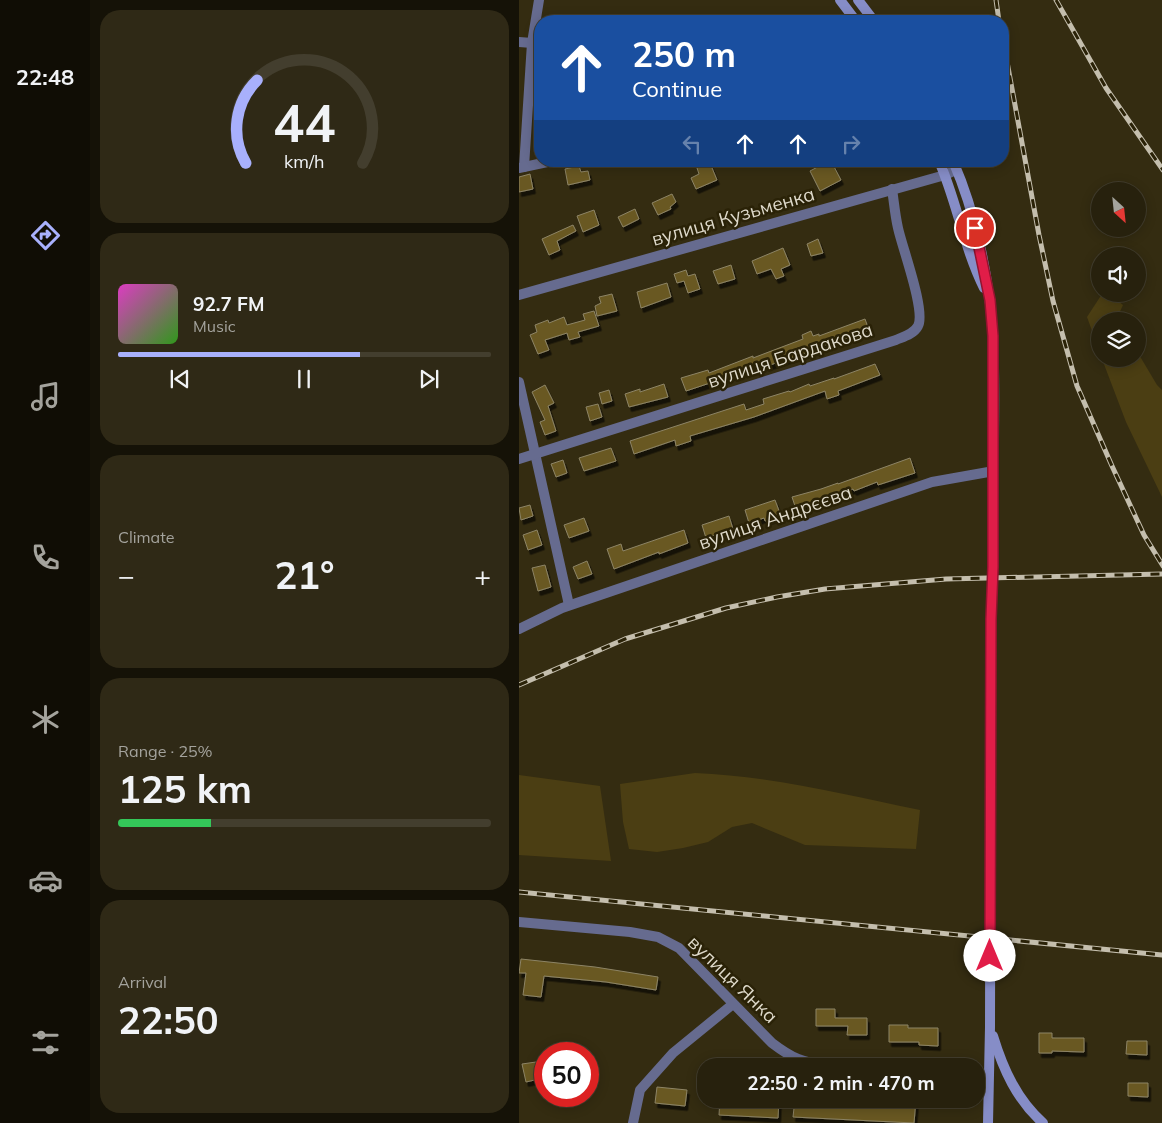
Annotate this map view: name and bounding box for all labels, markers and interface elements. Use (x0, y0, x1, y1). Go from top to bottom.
text: 250 m (632, 32, 736, 76)
icon: ahead (549, 35, 614, 100)
text: 22:48 (16, 63, 74, 91)
text: Continue (632, 75, 722, 103)
text: 44 (273, 90, 336, 155)
icon: left (678, 130, 706, 158)
icon: ahead (731, 130, 759, 158)
icon: ahead (784, 130, 812, 158)
icon: right (837, 130, 865, 158)
text: km/h (284, 150, 325, 172)
street label: вулиця Кузьменка (649, 181, 817, 251)
north arrow (1091, 182, 1147, 238)
map controls (1091, 182, 1146, 367)
pin (954, 207, 996, 249)
icon: arrive (961, 214, 989, 242)
icon: directions (28, 218, 63, 253)
button: sound (1091, 247, 1146, 302)
text: 92.7 FM (193, 292, 265, 316)
button: layers (1091, 312, 1146, 367)
text: Music (193, 316, 236, 336)
street label: вулиця Бардакова (704, 317, 876, 393)
icon: previous (166, 365, 194, 393)
icon: pause (290, 365, 318, 393)
icon: next (415, 365, 443, 393)
icon: music (28, 379, 63, 414)
street label: вулиця Андрєєва (695, 480, 855, 554)
text: Climate (118, 527, 174, 547)
icon: phone (28, 540, 63, 575)
text: 21° (274, 551, 335, 599)
text: − (118, 558, 135, 593)
text: + (474, 558, 491, 593)
icon: climate (28, 702, 63, 737)
text: Range · 25% (118, 741, 213, 761)
text: 125 km (118, 765, 252, 813)
icon: car (28, 863, 63, 898)
position arrow (963, 929, 1015, 981)
street label: вулиця Янка (683, 930, 783, 1028)
text: Arrival (118, 972, 167, 992)
text: 22:50 (118, 996, 219, 1044)
icon: filters (28, 1025, 63, 1060)
speed limit sign: 50 (534, 1042, 599, 1107)
text: 22:50 · 2 min · 470 m (747, 1071, 935, 1095)

